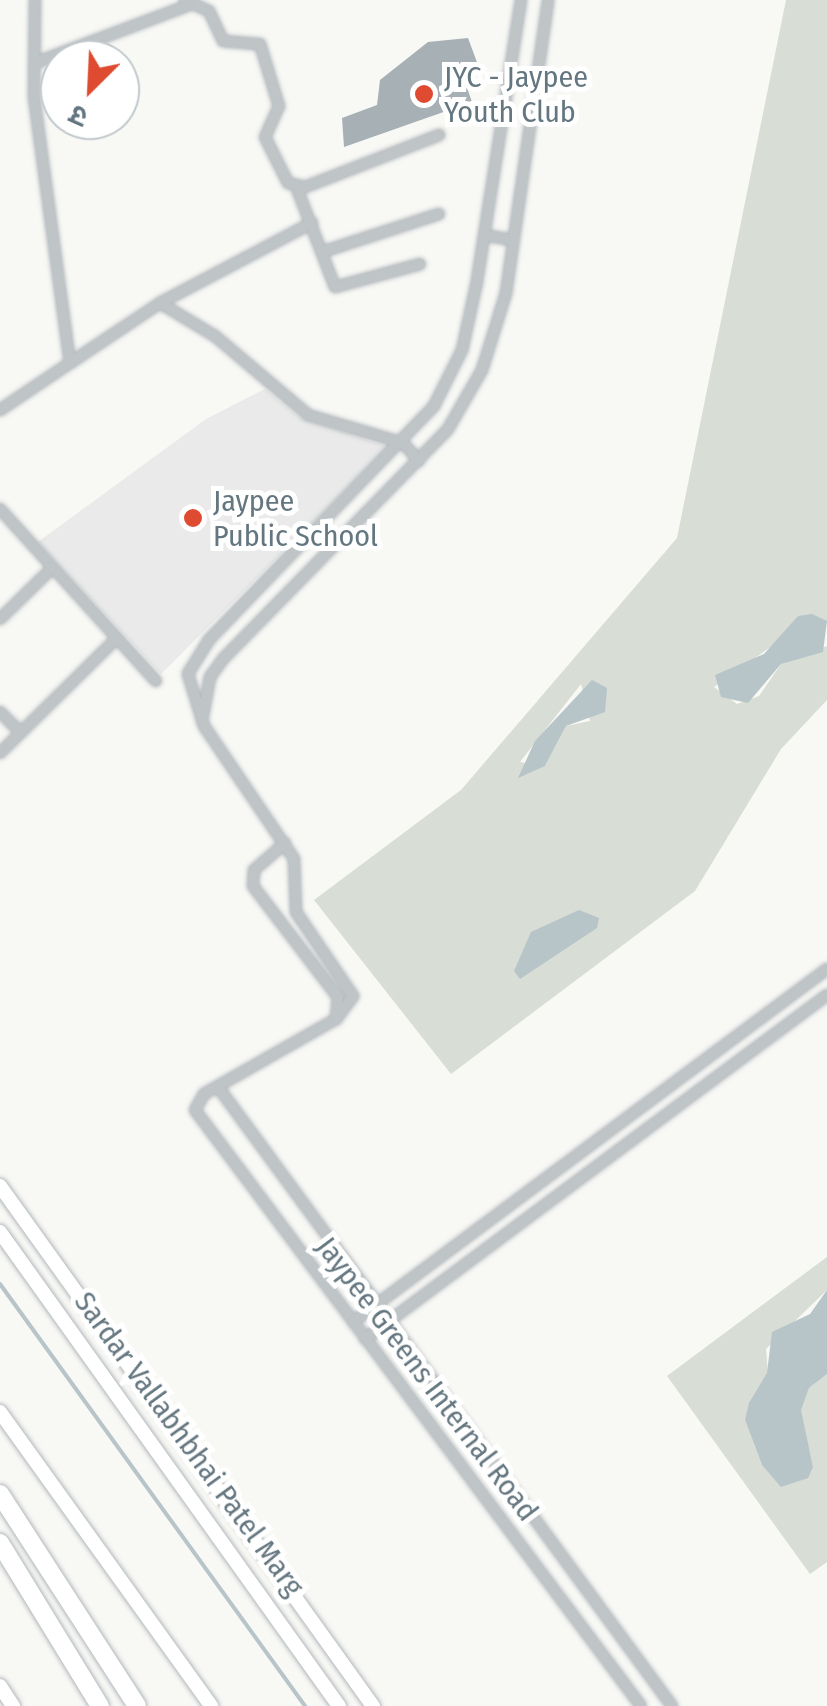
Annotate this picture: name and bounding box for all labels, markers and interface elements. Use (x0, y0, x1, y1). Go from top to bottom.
north arrow (40, 40, 140, 140)
place label: JYC - Jaypee Youth Club (444, 59, 588, 130)
marker: JYC - Jaypee Youth Club (413, 83, 435, 105)
text: उ (64, 98, 93, 134)
place label: Jaypee Public School (213, 483, 378, 554)
marker: Jaypee Public School (182, 507, 204, 529)
street label: Jaypee Greens Internal Road (308, 1230, 546, 1528)
street label: Sardar Vallabhbhai Patel Marg (66, 1285, 312, 1603)

